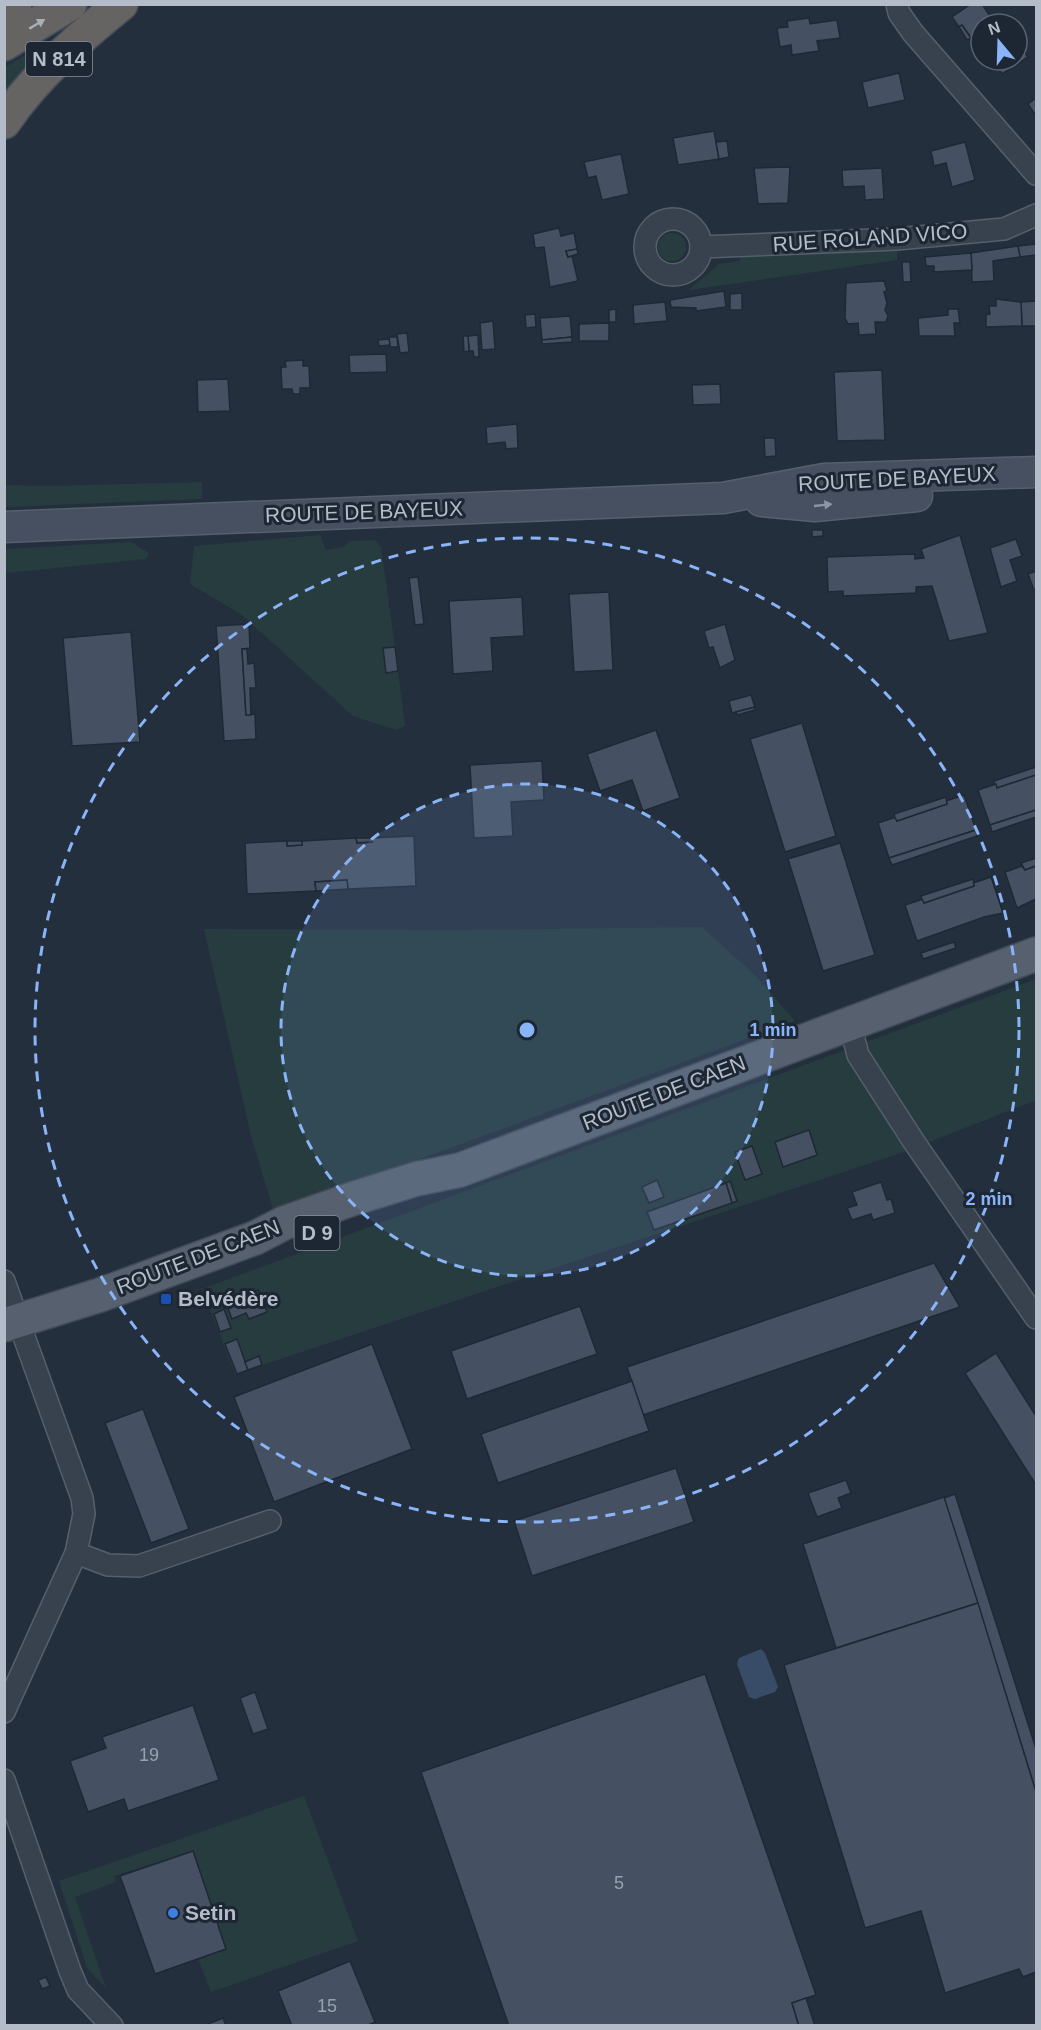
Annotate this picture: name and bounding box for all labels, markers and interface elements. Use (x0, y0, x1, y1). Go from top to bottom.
north arrow (969, 12, 1029, 72)
text: N (986, 18, 1003, 38)
one-way arrow (29, 19, 45, 30)
road number: N 814 (26, 42, 92, 76)
street label: RUE ROLAND VICO (772, 219, 968, 256)
street label: ROUTE DE BAYEUX (798, 462, 996, 495)
street label: ROUTE DE BAYEUX (265, 497, 463, 526)
one-way arrow (813, 500, 832, 510)
centre of rings (517, 1020, 537, 1040)
text: 1 min (749, 1020, 797, 1040)
street label: ROUTE DE CAEN (579, 1051, 749, 1134)
text: 2 min (965, 1189, 1013, 1209)
street label: ROUTE DE CAEN (113, 1215, 283, 1298)
road number: D 9 (294, 1216, 340, 1250)
place label: Belvédère (178, 1287, 278, 1310)
marker: Belvédère (159, 1292, 173, 1306)
house number: 19 (139, 1745, 159, 1765)
house number: 5 (614, 1873, 624, 1893)
place label: Setin (185, 1901, 236, 1924)
marker: Setin (166, 1906, 180, 1920)
house number: 15 (317, 1996, 337, 2016)

